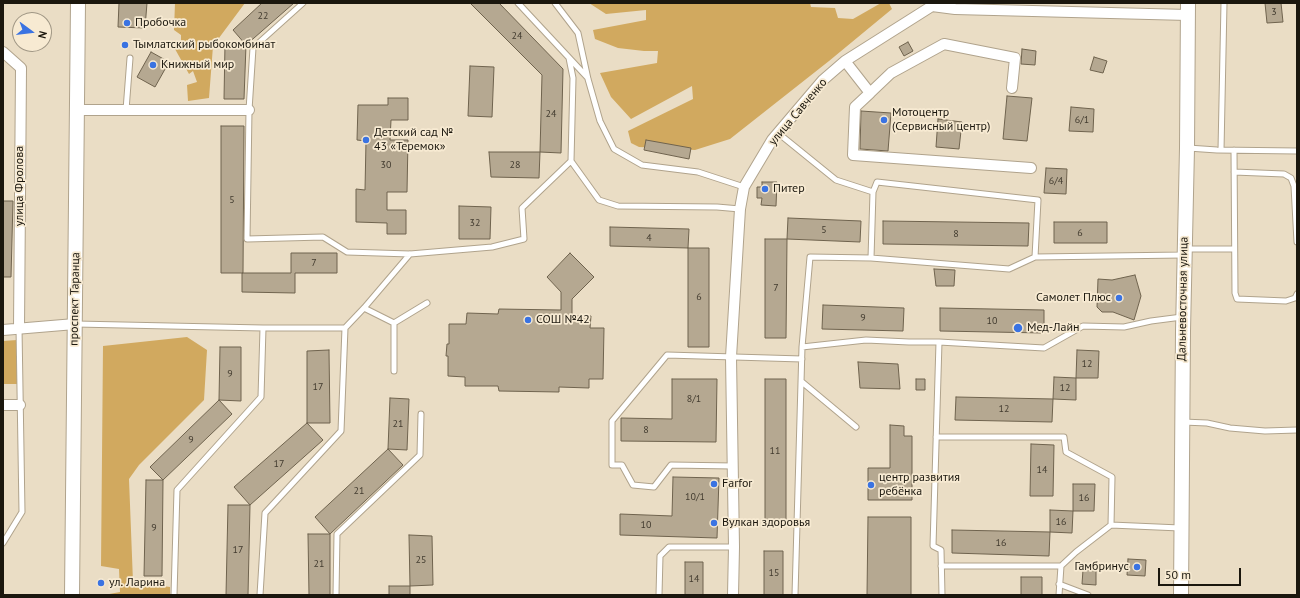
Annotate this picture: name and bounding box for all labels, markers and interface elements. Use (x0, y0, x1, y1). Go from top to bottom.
house number: 3 (1271, 6, 1277, 18)
house number: 22 (258, 10, 268, 22)
north arrow (12, 12, 52, 52)
place label: Пробочка (135, 16, 186, 30)
marker: Пробочка (122, 18, 132, 28)
text: N (35, 30, 50, 40)
house number: 24 (512, 30, 522, 42)
place label: Тымлатский рыбокомбинат (133, 38, 275, 52)
marker: Тымлатский рыбокомбинат (120, 40, 130, 50)
place label: Книжный мир (161, 58, 234, 72)
marker: Книжный мир (148, 60, 158, 70)
street label: улица Савченко (766, 76, 830, 148)
place label: Мотоцентр (Сервисный центр) (892, 106, 990, 134)
house number: 24 (546, 108, 556, 120)
house number: 6/1 (1075, 114, 1089, 126)
marker: Мотоцентр (Сервисный центр) (879, 115, 889, 125)
place label: Детский сад № 43 «Теремок» (374, 126, 453, 154)
marker: Детский сад № 43 «Теремок» (361, 135, 371, 145)
street label: улица Фролова (13, 146, 27, 226)
house number: 30 (381, 159, 391, 171)
house number: 28 (510, 159, 520, 171)
house number: 6/4 (1049, 175, 1063, 187)
place label: Питер (773, 182, 805, 196)
marker: Питер (760, 184, 770, 194)
house number: 5 (229, 194, 235, 206)
house number: 32 (470, 217, 480, 229)
house number: 5 (821, 224, 827, 236)
house number: 6 (1077, 227, 1083, 239)
house number: 8 (953, 228, 959, 240)
house number: 4 (646, 232, 652, 244)
street label: Дальневосточная улица (1175, 237, 1191, 361)
street label: проспект Таранца (67, 252, 83, 346)
house number: 7 (311, 257, 317, 269)
house number: 7 (773, 282, 779, 294)
house number: 6 (696, 291, 702, 303)
place label: Самолет Плюс (1036, 291, 1111, 305)
marker: Самолет Плюс (1114, 293, 1124, 303)
house number: 9 (860, 312, 866, 324)
place label: СОШ №42 (536, 313, 590, 327)
marker: СОШ №42 (523, 315, 533, 325)
house number: 10 (987, 315, 997, 327)
place label: Мед-Лайн (1027, 321, 1079, 335)
marker: Мед-Лайн (1012, 322, 1024, 334)
house number: 12 (1082, 358, 1092, 370)
house number: 9 (227, 368, 233, 380)
house number: 17 (313, 381, 323, 393)
house number: 12 (1060, 382, 1070, 394)
house number: 8/1 (687, 393, 701, 405)
house number: 12 (999, 403, 1009, 415)
house number: 21 (393, 418, 403, 430)
house number: 8 (643, 424, 649, 436)
house number: 9 (188, 434, 194, 446)
house number: 11 (770, 445, 780, 457)
house number: 17 (274, 458, 284, 470)
house number: 14 (1037, 464, 1047, 476)
place label: центр развития ребёнка (879, 471, 960, 499)
place label: Farfor (722, 477, 752, 491)
marker: Farfor (709, 479, 719, 489)
marker: центр развития ребёнка (866, 480, 876, 490)
house number: 21 (354, 485, 364, 497)
house number: 10/1 (685, 491, 705, 503)
house number: 16 (1079, 492, 1089, 504)
place label: Вулкан здоровья (722, 516, 810, 530)
house number: 16 (1056, 516, 1066, 528)
marker: Вулкан здоровья (709, 518, 719, 528)
house number: 10 (641, 519, 651, 531)
house number: 9 (151, 522, 157, 534)
house number: 16 (996, 537, 1006, 549)
house number: 17 (233, 544, 243, 556)
house number: 25 (416, 554, 426, 566)
house number: 21 (314, 558, 324, 570)
place label: Гамбринус (1074, 560, 1129, 574)
scale bar (1160, 560, 1243, 586)
marker: Гамбринус (1132, 562, 1142, 572)
house number: 15 (769, 567, 779, 579)
text: 50 m (1165, 567, 1191, 582)
house number: 14 (689, 573, 699, 585)
place label: ул. Ларина (109, 576, 165, 590)
marker: ул. Ларина (96, 578, 106, 588)

